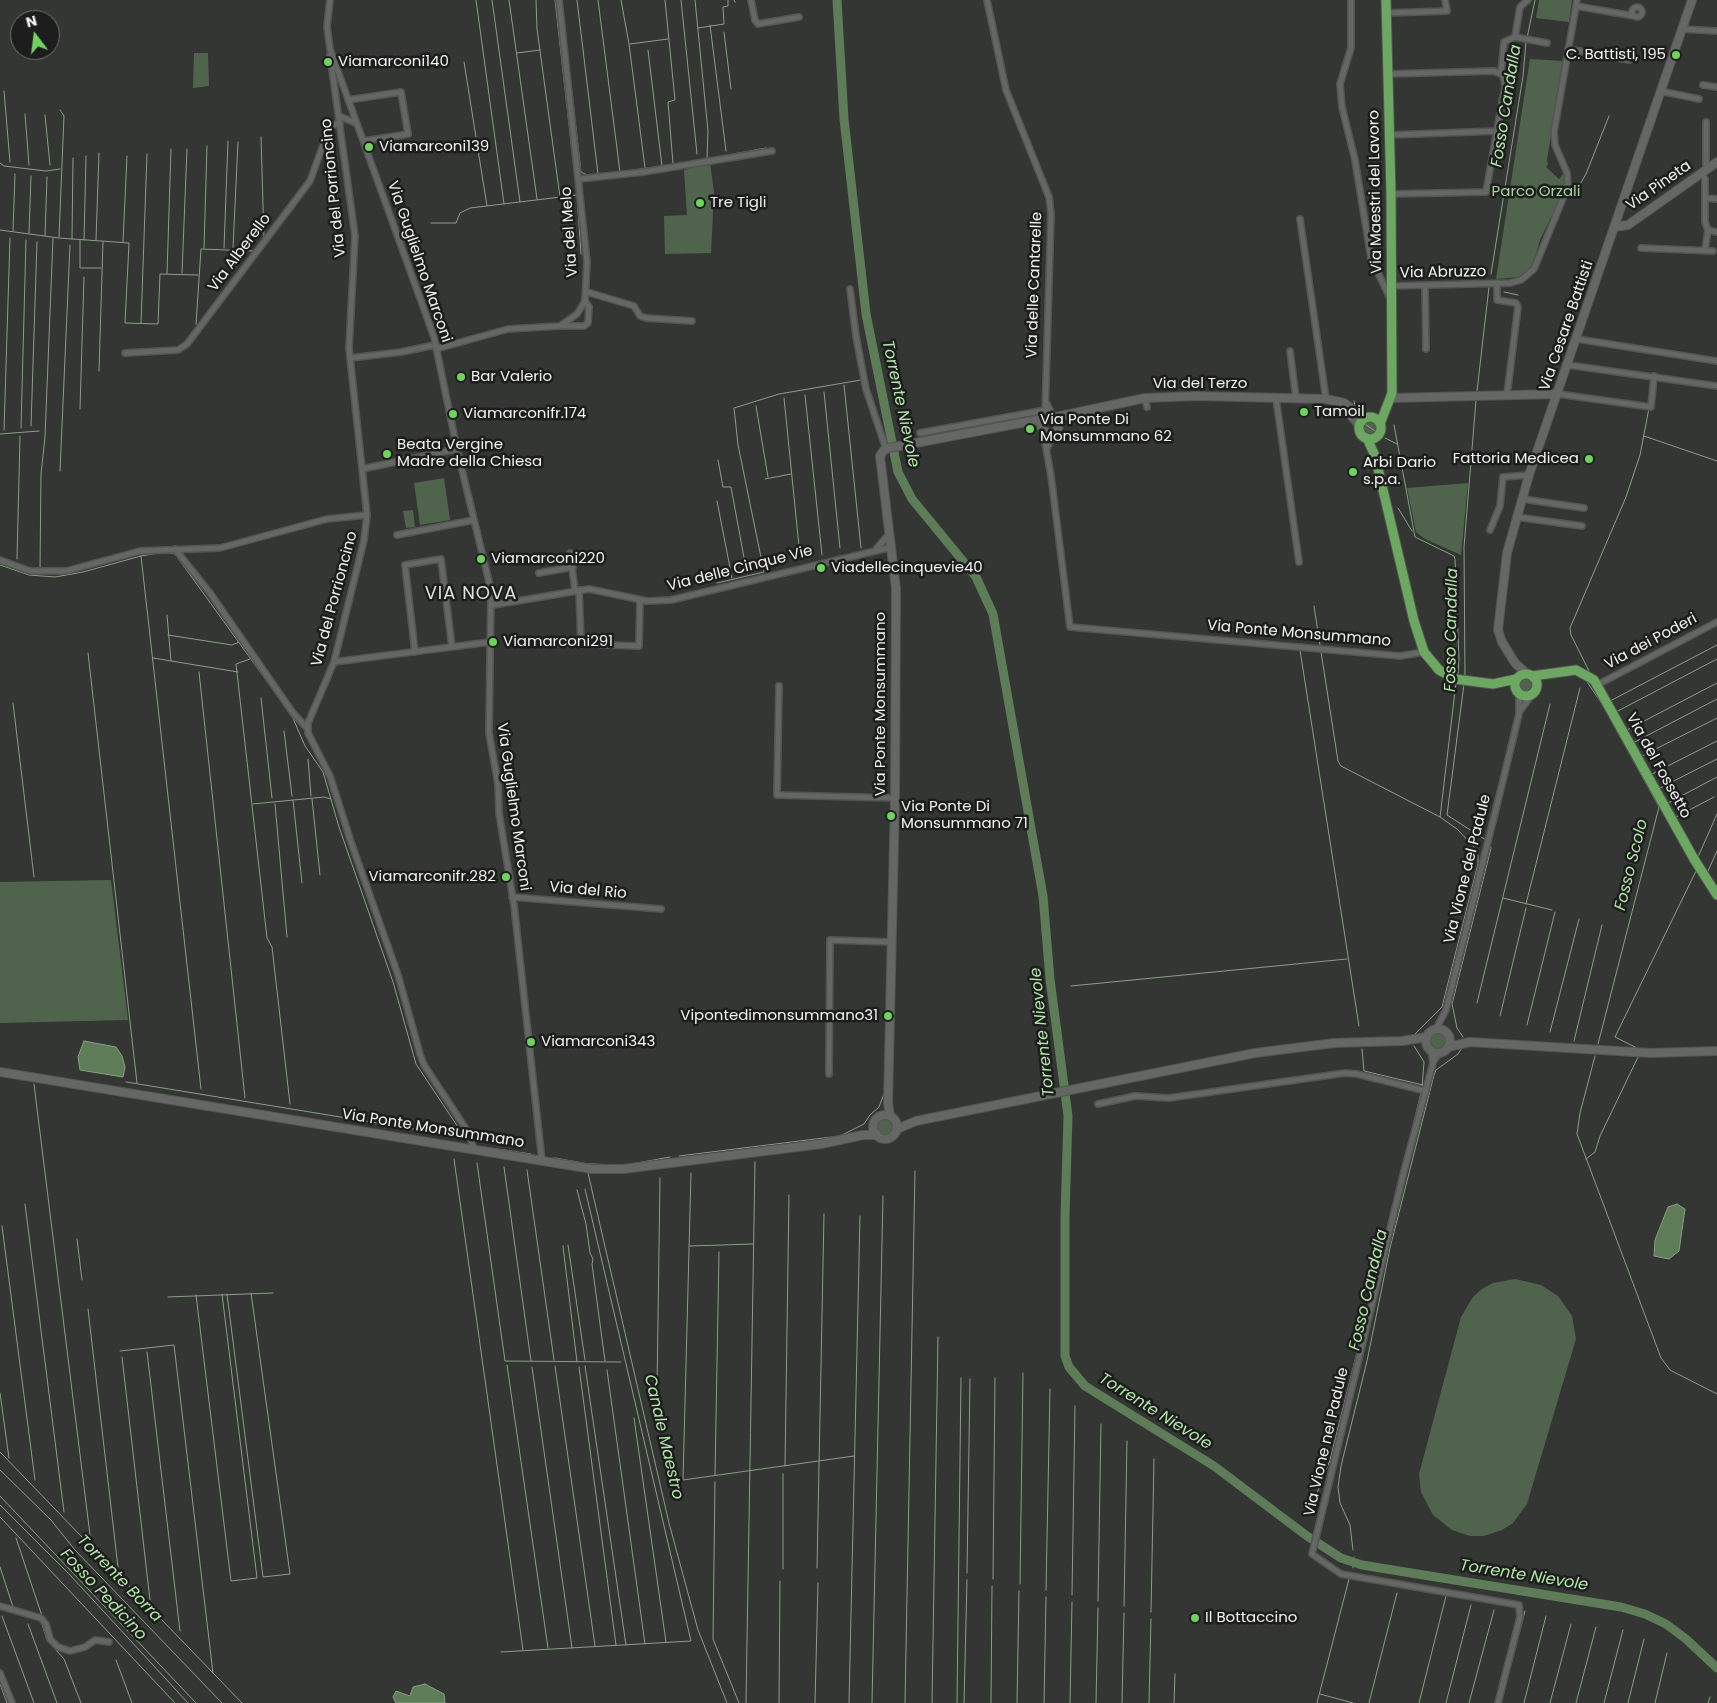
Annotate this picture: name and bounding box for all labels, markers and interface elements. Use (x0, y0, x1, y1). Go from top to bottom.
north arrow (10, 10, 60, 60)
text: N (24, 10, 39, 32)
water label: Fosso Candalla (1488, 43, 1526, 169)
place label: C. Battisti, 195 (1566, 46, 1666, 64)
marker: C. Battisti, 195 (1670, 49, 1682, 61)
place label: Viamarconi140 (338, 53, 449, 71)
marker: Viamarconi140 (322, 56, 334, 68)
street label: Via Maestri del Lavoro (1366, 110, 1386, 274)
street label: Via del Porrioncino (318, 118, 350, 258)
place label: Viamarconi139 (379, 138, 489, 156)
marker: Viamarconi139 (363, 141, 375, 153)
street label: Via Pineta (1623, 157, 1695, 215)
street label: Via Guglielmo Marconi (383, 179, 455, 345)
park label: Parco Orzali (1492, 183, 1580, 201)
street label: Via del Melo (558, 186, 582, 278)
place label: Tre Tigli (710, 194, 766, 212)
marker: Tre Tigli (694, 197, 706, 209)
street label: Via Alberello (205, 210, 275, 296)
street label: Via delle Cantarelle (1023, 211, 1047, 359)
street label: Via Cesare Battisti (1536, 258, 1598, 394)
street label: Via Abruzzo (1400, 263, 1486, 283)
water label: Torrente Nievole (877, 339, 923, 469)
place label: Bar Valerio (471, 368, 552, 386)
marker: Bar Valerio (455, 371, 467, 383)
street label: Via del Terzo (1153, 375, 1247, 393)
place label: Tamoil (1314, 403, 1365, 421)
place label: Viamarconifr.174 (463, 405, 586, 423)
marker: Tamoil (1298, 406, 1310, 418)
marker: Viamarconifr.174 (447, 408, 459, 420)
place label: Via Ponte Di Monsummano 62 (1040, 411, 1172, 446)
marker: Via Ponte Di Monsummano 62 (1024, 423, 1036, 435)
place label: Beata Vergine Madre della Chiesa (397, 436, 542, 471)
marker: Beata Vergine Madre della Chiesa (381, 448, 393, 460)
place label: Fattoria Medicea (1453, 450, 1579, 468)
marker: Fattoria Medicea (1583, 453, 1595, 465)
place label: Arbi Dario s.p.a. (1363, 454, 1436, 489)
marker: Arbi Dario s.p.a. (1347, 466, 1359, 478)
street label: Via del Porrioncino (308, 529, 362, 669)
street label: Via delle Cinque Vie (665, 542, 815, 596)
place label: Viamarconi220 (491, 550, 605, 568)
marker: Viamarconi220 (475, 553, 487, 565)
place label: Viadellecinquevie40 (831, 559, 983, 577)
marker: Viadellecinquevie40 (815, 562, 827, 574)
water label: Fosso Candalla (1441, 568, 1463, 692)
district label: VIA NOVA (424, 583, 518, 605)
street label: Via dei Poderi (1602, 610, 1700, 674)
street label: Via Ponte Monsummano (872, 612, 890, 796)
street label: Via Ponte Monsummano (1206, 617, 1392, 651)
place label: Viamarconi291 (503, 633, 613, 651)
marker: Viamarconi291 (487, 636, 499, 648)
street label: Via del Fossetto (1622, 710, 1694, 822)
street label: Via Guglielmo Marconi (492, 722, 534, 892)
street label: Via Vione del Padule (1441, 793, 1495, 945)
place label: Via Ponte Di Monsummano 71 (901, 798, 1028, 833)
marker: Via Ponte Di Monsummano 71 (885, 810, 897, 822)
water label: Fosso Scolo (1611, 817, 1653, 913)
place label: Viamarconifr.282 (368, 868, 496, 886)
marker: Viamarconifr.282 (500, 871, 512, 883)
street label: Via del Rio (549, 879, 627, 903)
water label: Torrente Nievole (1027, 967, 1059, 1097)
place label: Vipontedimonsummano31 (680, 1007, 878, 1025)
marker: Vipontedimonsummano31 (882, 1010, 894, 1022)
place label: Viamarconi343 (541, 1033, 655, 1051)
marker: Viamarconi343 (525, 1036, 537, 1048)
street label: Via Ponte Monsummano (341, 1106, 525, 1152)
water label: Fosso Candalla (1346, 1228, 1392, 1352)
street label: Via Vione nel Padule (1301, 1366, 1353, 1518)
water label: Torrente Nievole (1095, 1369, 1215, 1455)
water label: Canale Maestro (639, 1373, 687, 1501)
water label: Torrente Borra (72, 1531, 166, 1627)
water label: Fosso Pedicino (56, 1545, 150, 1645)
water label: Torrente Nievole (1458, 1556, 1590, 1596)
place label: Il Bottaccino (1205, 1609, 1297, 1627)
marker: Il Bottaccino (1189, 1612, 1201, 1624)

